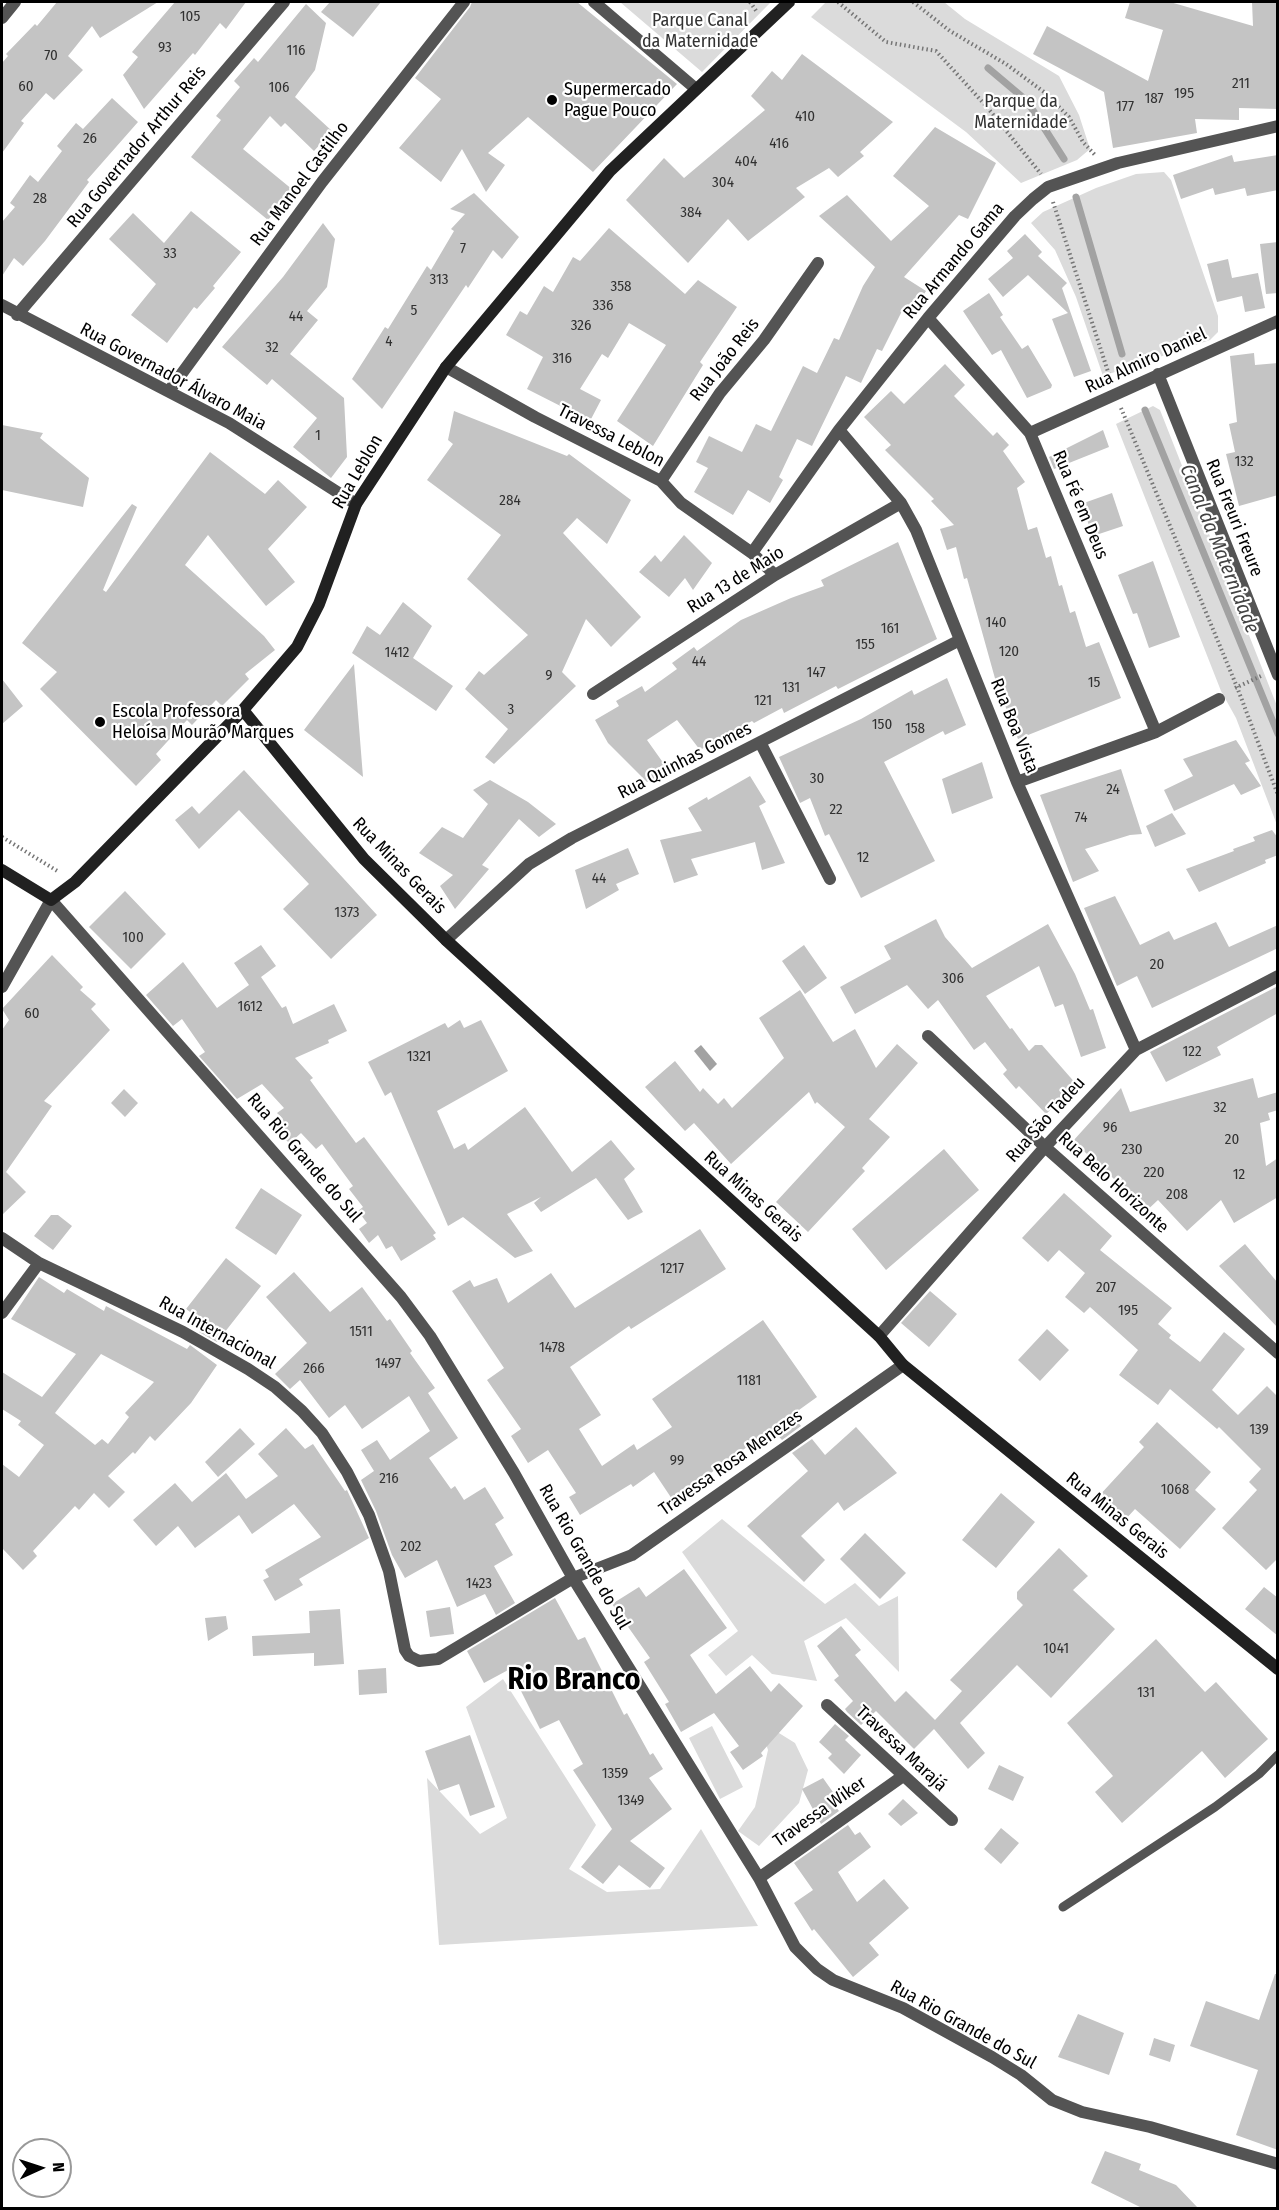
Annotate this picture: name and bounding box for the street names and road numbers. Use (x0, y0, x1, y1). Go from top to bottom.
street label: Rua Governador Arthur Reis (63, 62, 211, 232)
street label: Rua Manoel Castilho (246, 118, 354, 250)
street label: Rua Armando Gama (899, 198, 1009, 324)
street label: Rua João Reis (686, 314, 764, 406)
street label: Rua Governador Álvaro Maia (76, 319, 270, 435)
street label: Rua Almiro Daniel (1082, 324, 1210, 398)
street label: Travessa Leblon (554, 400, 668, 472)
street label: Rua Leblon (328, 431, 388, 513)
street label: Rua Fé em Deus (1047, 447, 1113, 563)
street label: Rua Freuri Freure (1201, 456, 1267, 580)
street label: Rua 13 de Maio (684, 542, 788, 618)
street label: Rua Boa Vista (985, 675, 1043, 777)
street label: Rua Quinhas Gomes (614, 718, 756, 804)
street label: Rua Minas Gerais (348, 813, 450, 919)
street label: Rua São Tadeu (1002, 1073, 1090, 1167)
street label: Rua Rio Grande do Sul (242, 1089, 366, 1227)
street label: Rua Belo Horizonte (1053, 1128, 1173, 1238)
street label: Rua Minas Gerais (699, 1147, 807, 1247)
street label: Rua Internacional (155, 1292, 279, 1374)
street label: Travessa Rosa Menezes (655, 1405, 807, 1521)
street label: Rua Minas Gerais (1061, 1468, 1173, 1564)
street label: Rua Rio Grande do Sul (534, 1481, 634, 1633)
street label: Travessa Marajá (851, 1701, 951, 1797)
street label: Travessa Wiker (769, 1772, 871, 1852)
street label: Rua Rio Grande do Sul (886, 1976, 1040, 2074)

